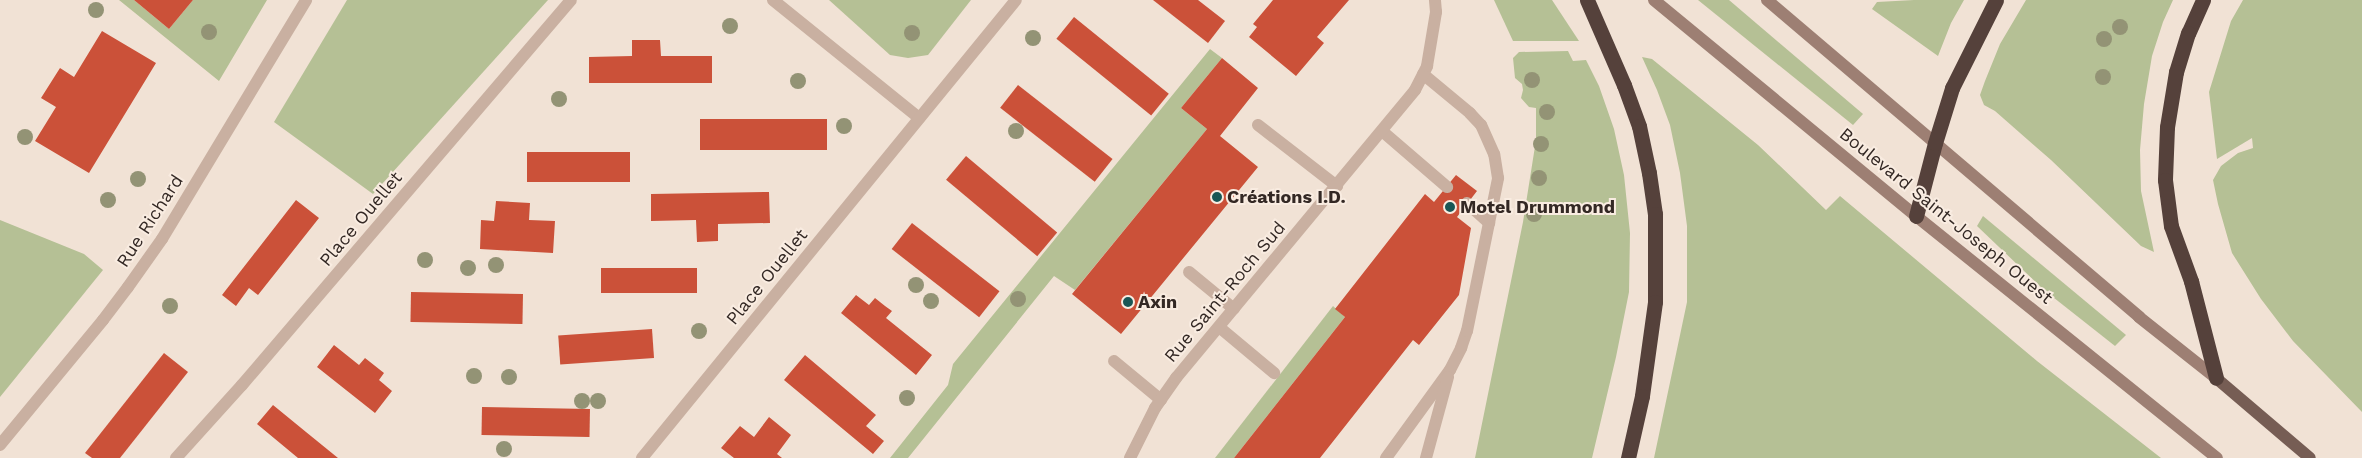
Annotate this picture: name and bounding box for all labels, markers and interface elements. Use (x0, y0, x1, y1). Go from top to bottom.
street label: Boulevard Saint-Joseph Ouest (1835, 123, 2057, 309)
street label: Place Ouellet (315, 167, 407, 271)
street label: Rue Richard (112, 171, 188, 271)
place label: Créations I.D. (1227, 186, 1346, 208)
marker: Créations I.D. (1211, 191, 1223, 203)
place label: Motel Drummond (1460, 196, 1615, 218)
marker: Motel Drummond (1444, 201, 1456, 213)
street label: Rue Saint-Roch Sud (1160, 217, 1290, 367)
street label: Place Ouellet (722, 225, 812, 329)
place label: Axin (1138, 291, 1177, 313)
marker: Axin (1122, 296, 1134, 308)

